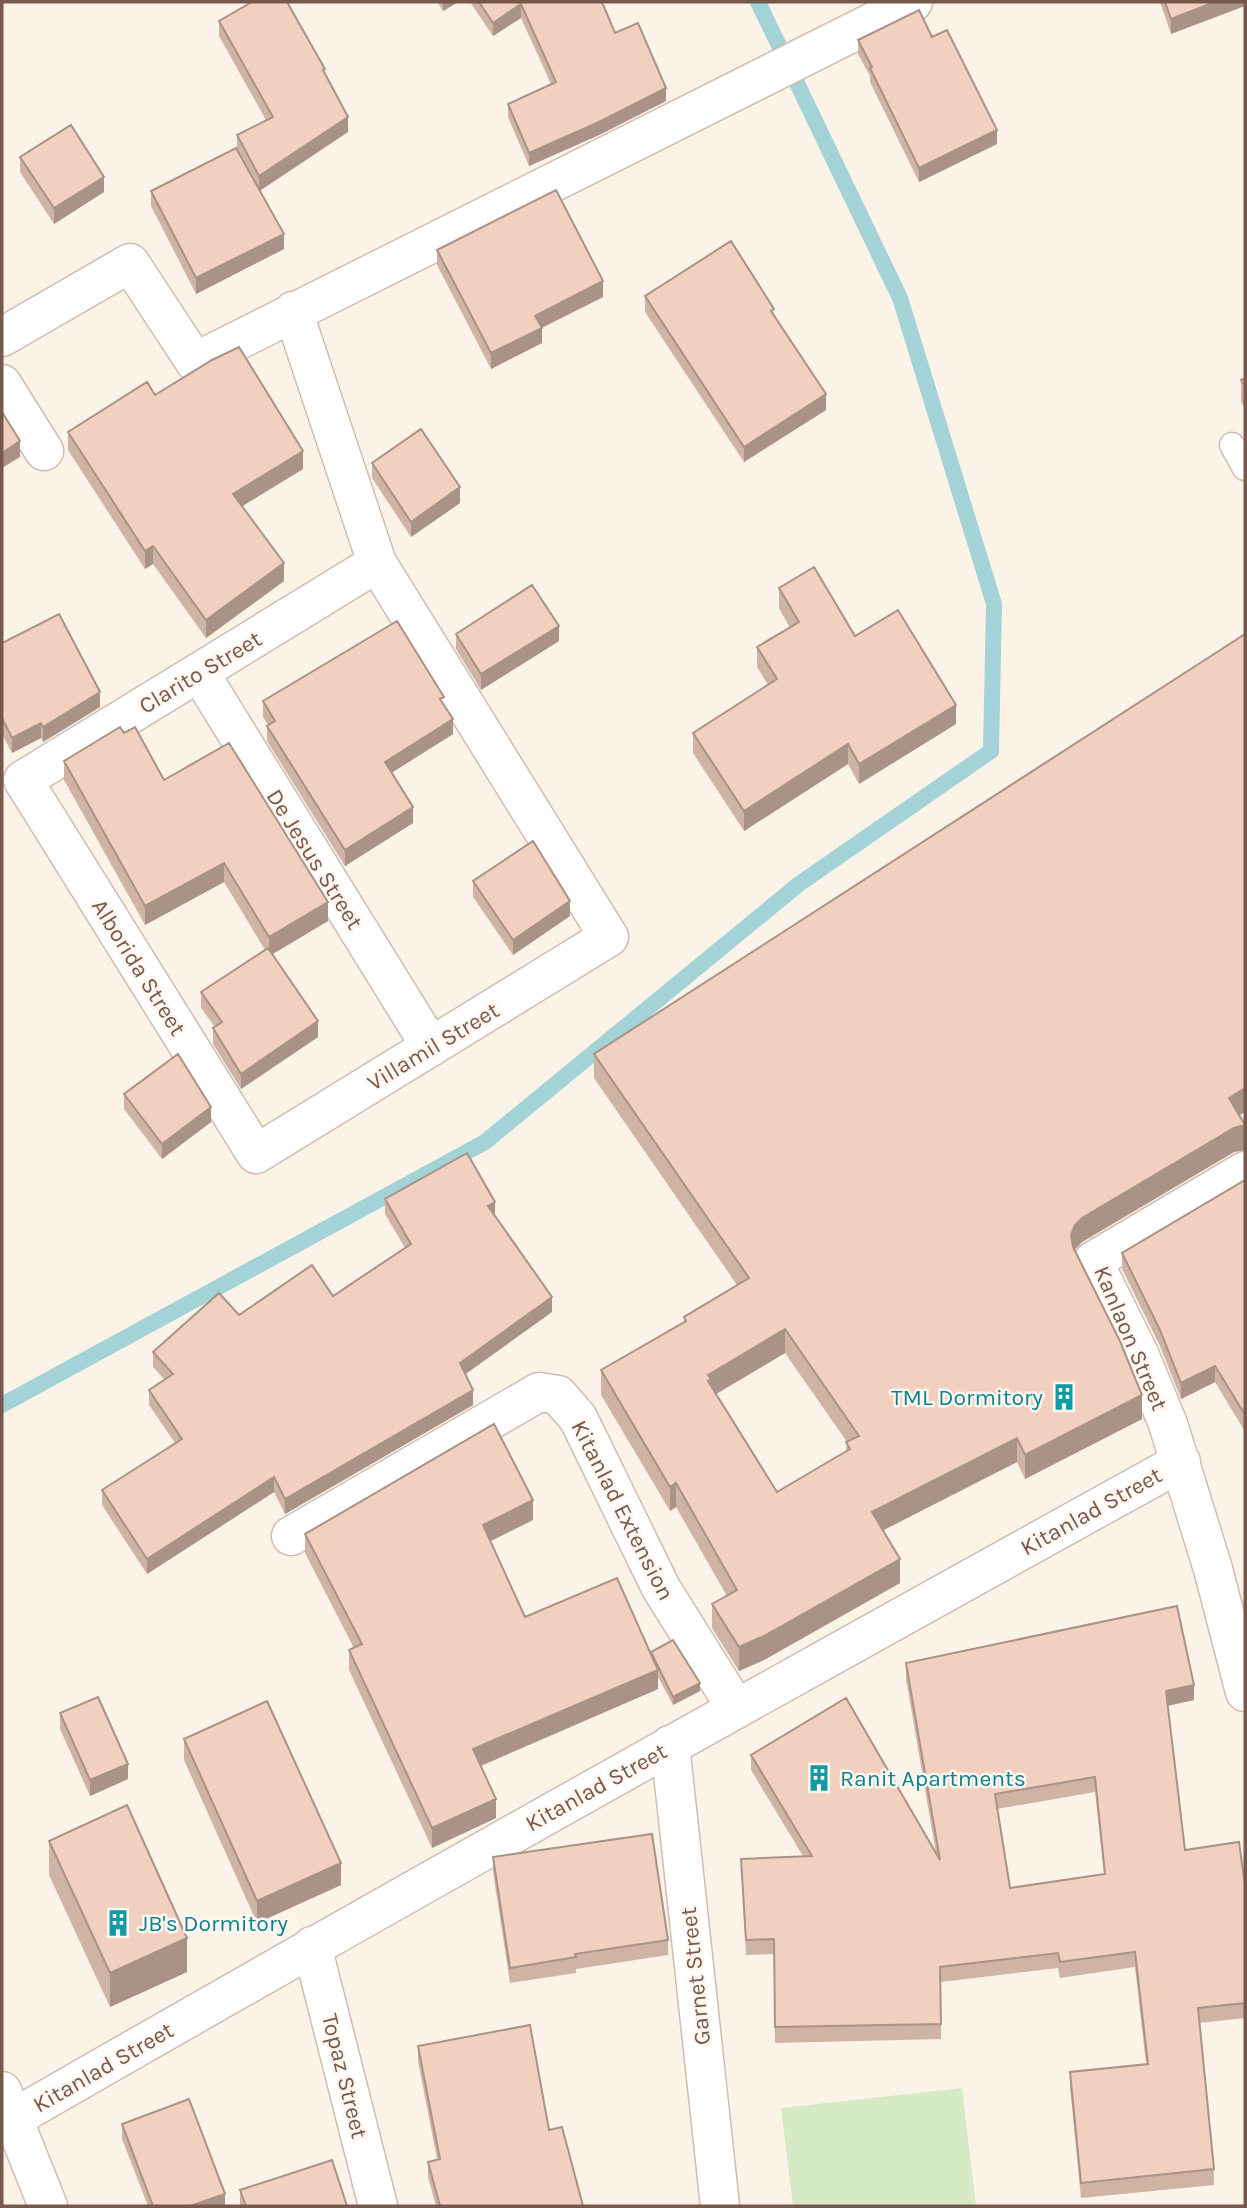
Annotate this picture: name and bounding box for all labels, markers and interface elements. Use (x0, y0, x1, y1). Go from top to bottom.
street label: Clarito Street (134, 625, 267, 720)
street label: De Jesus Street (261, 784, 369, 935)
street label: Alborida Street (86, 894, 192, 1041)
street label: Villamil Street (363, 996, 504, 1096)
street label: Kanlaon Street (1088, 1262, 1173, 1415)
building icon: TML Dormitory (1049, 1382, 1079, 1412)
place label: TML Dormitory (891, 1384, 1043, 1411)
street label: Kitanlad Extension (565, 1416, 680, 1605)
street label: Kitanlad Street (1016, 1461, 1167, 1561)
street label: Kitanlad Street (521, 1737, 672, 1837)
building icon: Ranit Apartments (804, 1763, 834, 1793)
place label: Ranit Apartments (840, 1765, 1026, 1792)
street label: Garnet Street (675, 1905, 716, 2046)
building icon: JB's Dormitory (103, 1908, 133, 1938)
place label: JB's Dormitory (139, 1910, 288, 1937)
street label: Topaz Street (316, 2011, 373, 2142)
street label: Kitanlad Street (28, 2016, 178, 2118)

